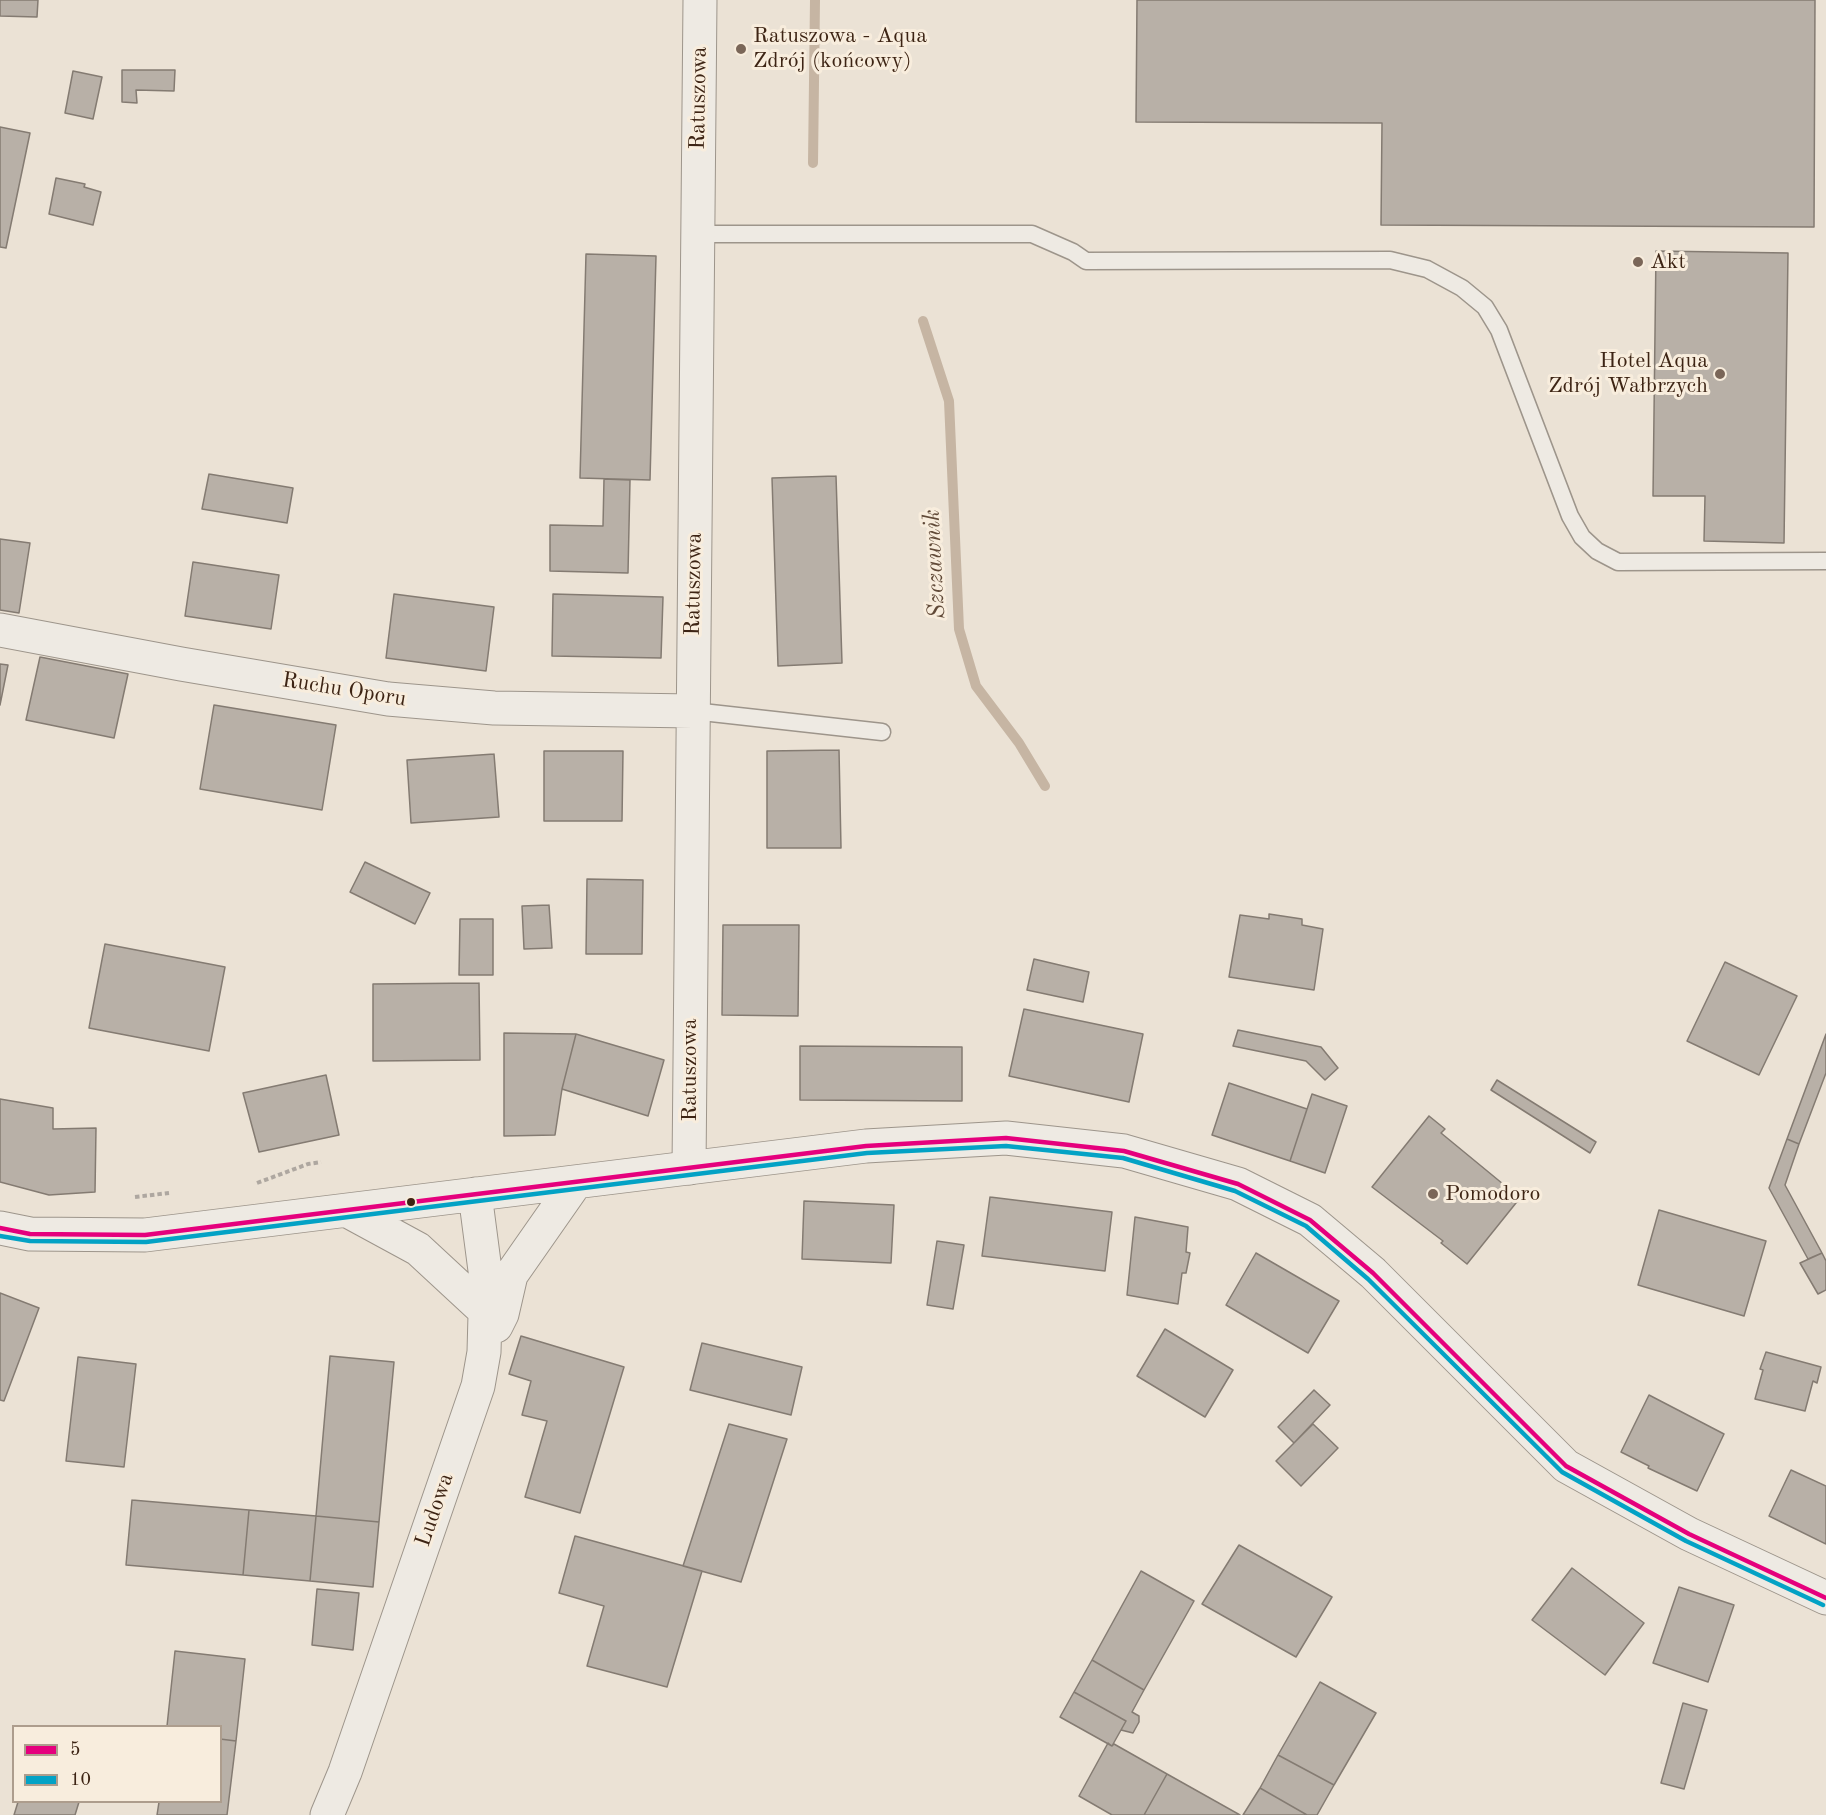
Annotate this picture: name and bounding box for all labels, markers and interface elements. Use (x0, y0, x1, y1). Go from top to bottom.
place label: Ratuszowa - Aqua Zdrój (końcowy) (753, 23, 927, 74)
marker: Ratuszowa - Aqua Zdrój (końcowy) (734, 42, 748, 56)
street label: Ratuszowa (685, 46, 713, 150)
place label: Akt (1650, 249, 1686, 275)
marker: Akt (1631, 255, 1645, 269)
place label: Hotel Aqua Zdrój Wałbrzych (1548, 348, 1708, 400)
marker: Hotel Aqua Zdrój Wałbrzych (1713, 367, 1727, 381)
water label: Szczawnik (918, 508, 952, 620)
street label: Ratuszowa (680, 532, 708, 636)
street label: Ruchu Oporu (280, 667, 408, 713)
street label: Ratuszowa (677, 1018, 703, 1122)
place label: Pomodoro (1445, 1181, 1540, 1207)
marker: Pomodoro (1426, 1187, 1440, 1201)
unlabelled marker (405, 1196, 417, 1208)
street label: Ludowa (410, 1470, 460, 1550)
legend (12, 1725, 222, 1803)
text: 5 (70, 1741, 80, 1759)
text: 10 (70, 1771, 91, 1789)

